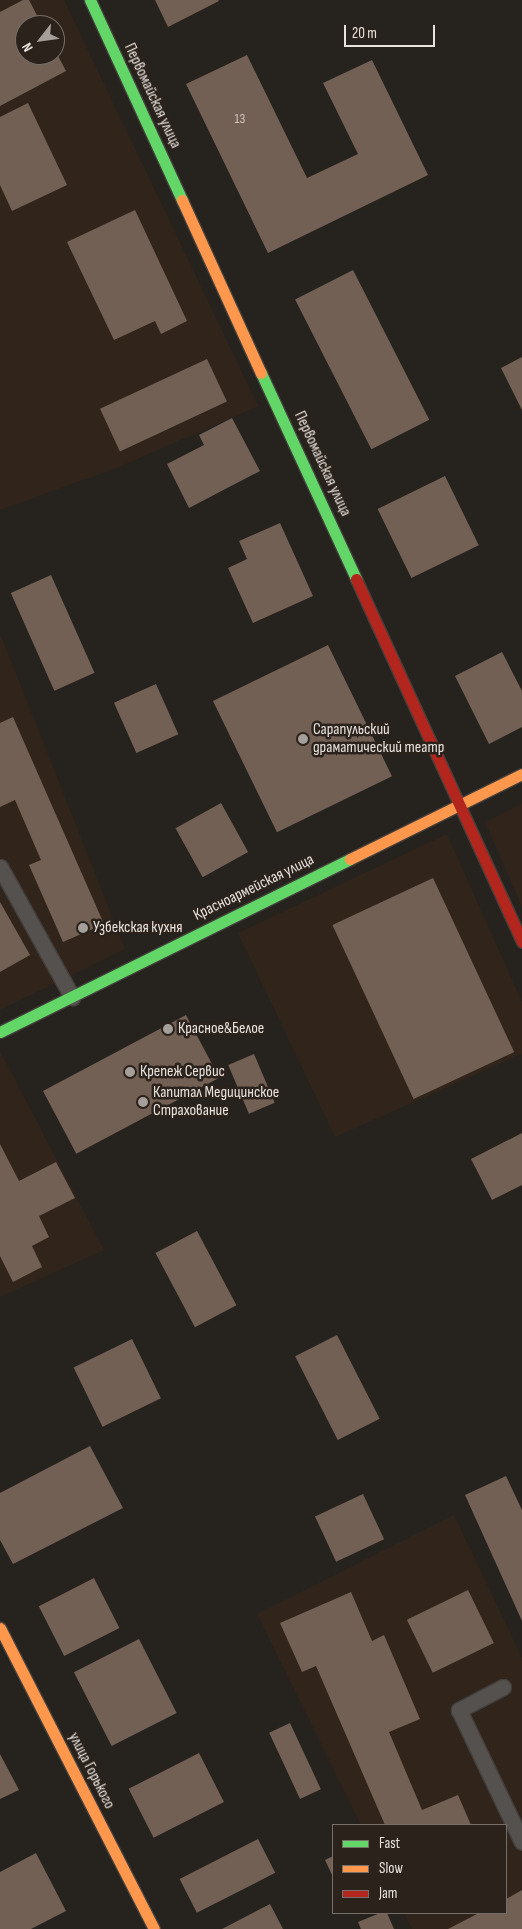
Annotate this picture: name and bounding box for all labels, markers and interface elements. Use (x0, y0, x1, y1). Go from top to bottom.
north arrow (15, 15, 65, 65)
scale bar (347, 15, 438, 47)
text: 20 m (352, 24, 377, 43)
text: N (18, 40, 37, 55)
street label: Первомайская улица (119, 40, 185, 152)
house number: 13 (235, 111, 245, 127)
street label: Первомайская улица (289, 408, 355, 520)
place label: Сарапульский драматический театр (313, 720, 444, 758)
marker: Сарапульский драматический театр (297, 733, 309, 745)
street label: Красноармейская улица (191, 850, 317, 926)
place label: Узбекская кухня (93, 918, 183, 938)
marker: Узбекская кухня (77, 922, 89, 934)
place label: Красное&Белое (178, 1019, 264, 1039)
marker: Красное&Белое (162, 1023, 174, 1035)
place label: Крепеж Сервис (140, 1062, 225, 1082)
marker: Крепеж Сервис (124, 1066, 136, 1078)
place label: Капитал Медицинское Страхование (153, 1083, 279, 1121)
marker: Капитал Медицинское Страхование (137, 1096, 149, 1108)
street label: улица Горького (64, 1730, 118, 1812)
legend (332, 1824, 507, 1914)
text: Fast (379, 1834, 400, 1853)
text: Slow (379, 1859, 403, 1878)
text: Jam (379, 1884, 397, 1903)

